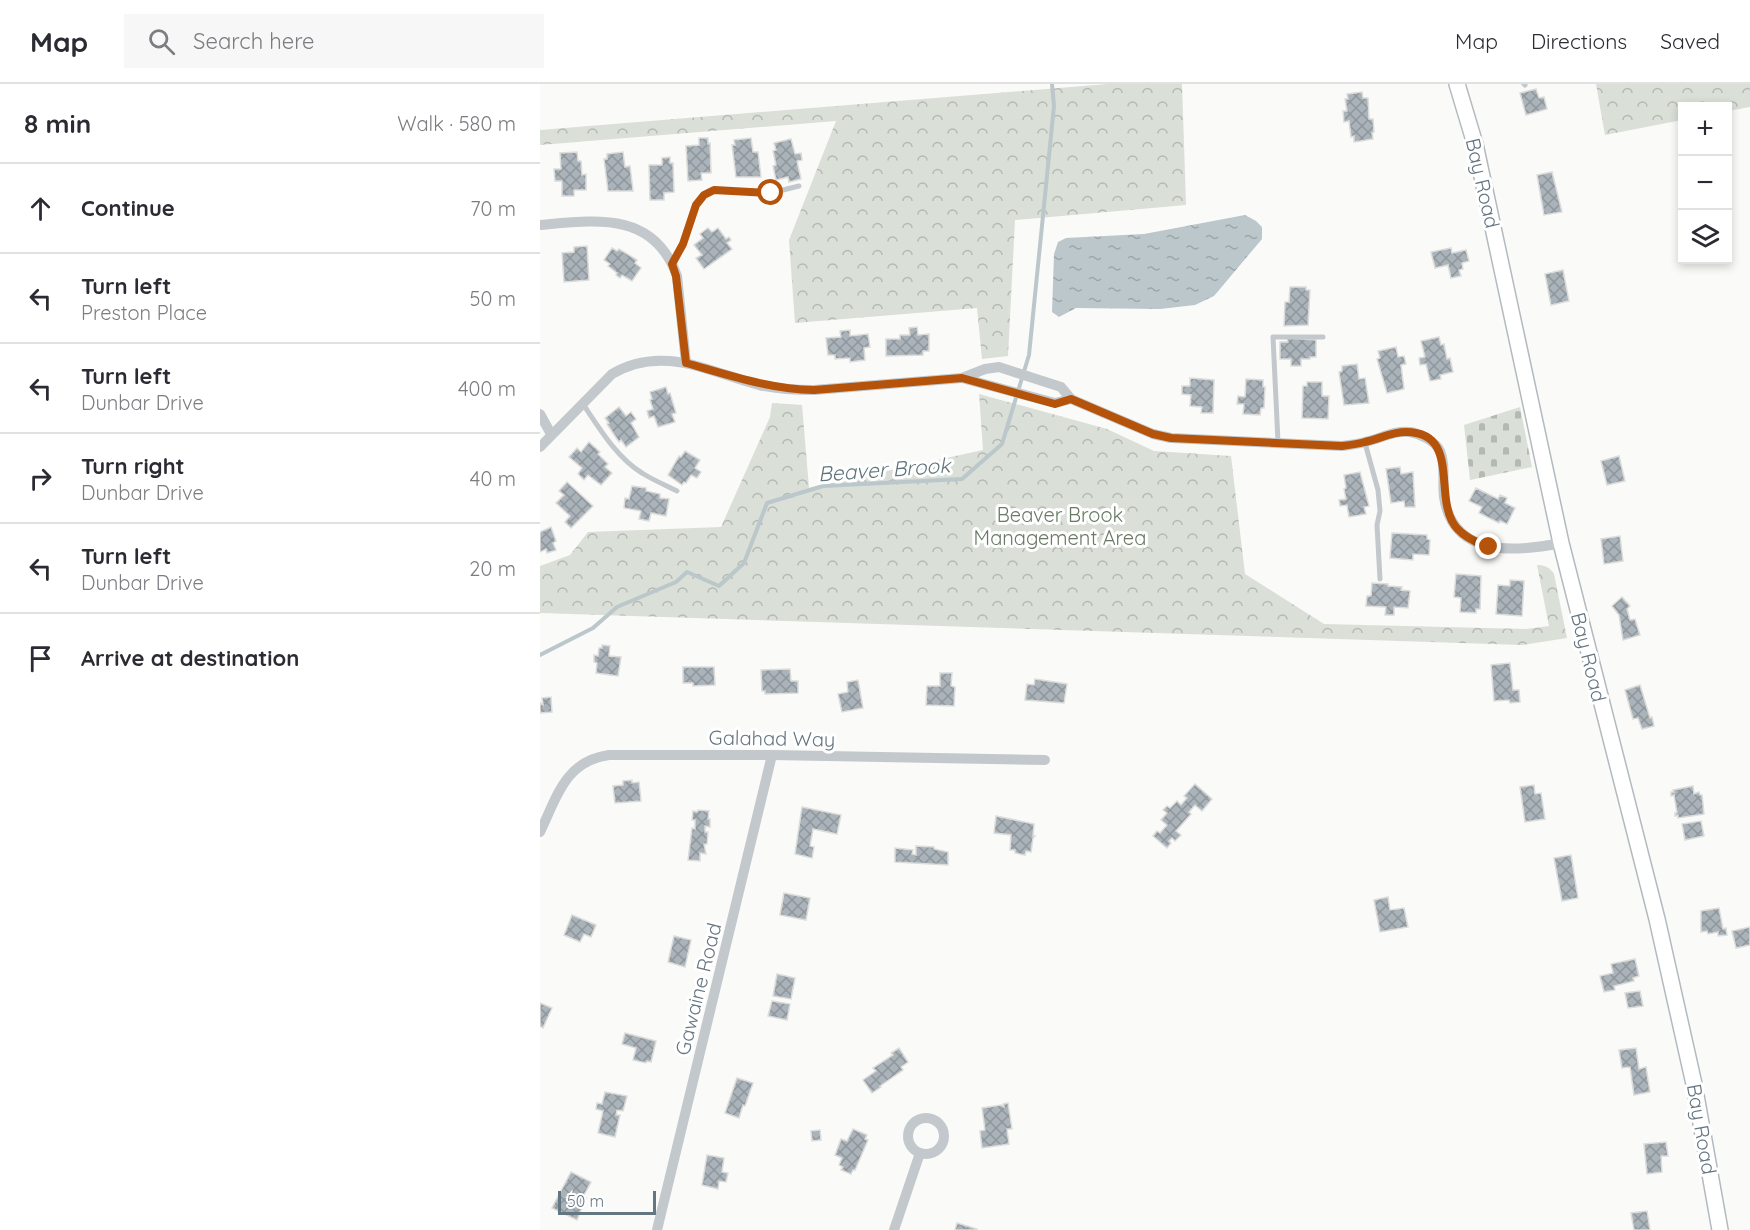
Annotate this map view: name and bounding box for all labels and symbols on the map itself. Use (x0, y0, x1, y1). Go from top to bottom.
street label: Bay Road (1461, 136, 1505, 230)
route start (757, 179, 783, 205)
water label: Beaver Brook (817, 451, 953, 487)
park label: Beaver Brook Management Area (974, 502, 1146, 550)
route end (1475, 533, 1501, 559)
street label: Bay Road (1566, 610, 1612, 704)
street label: Galahad Way (708, 724, 836, 752)
street label: Gawaine Road (669, 920, 727, 1058)
street label: Bay Road (1682, 1082, 1722, 1176)
scale bar (558, 1188, 656, 1216)

